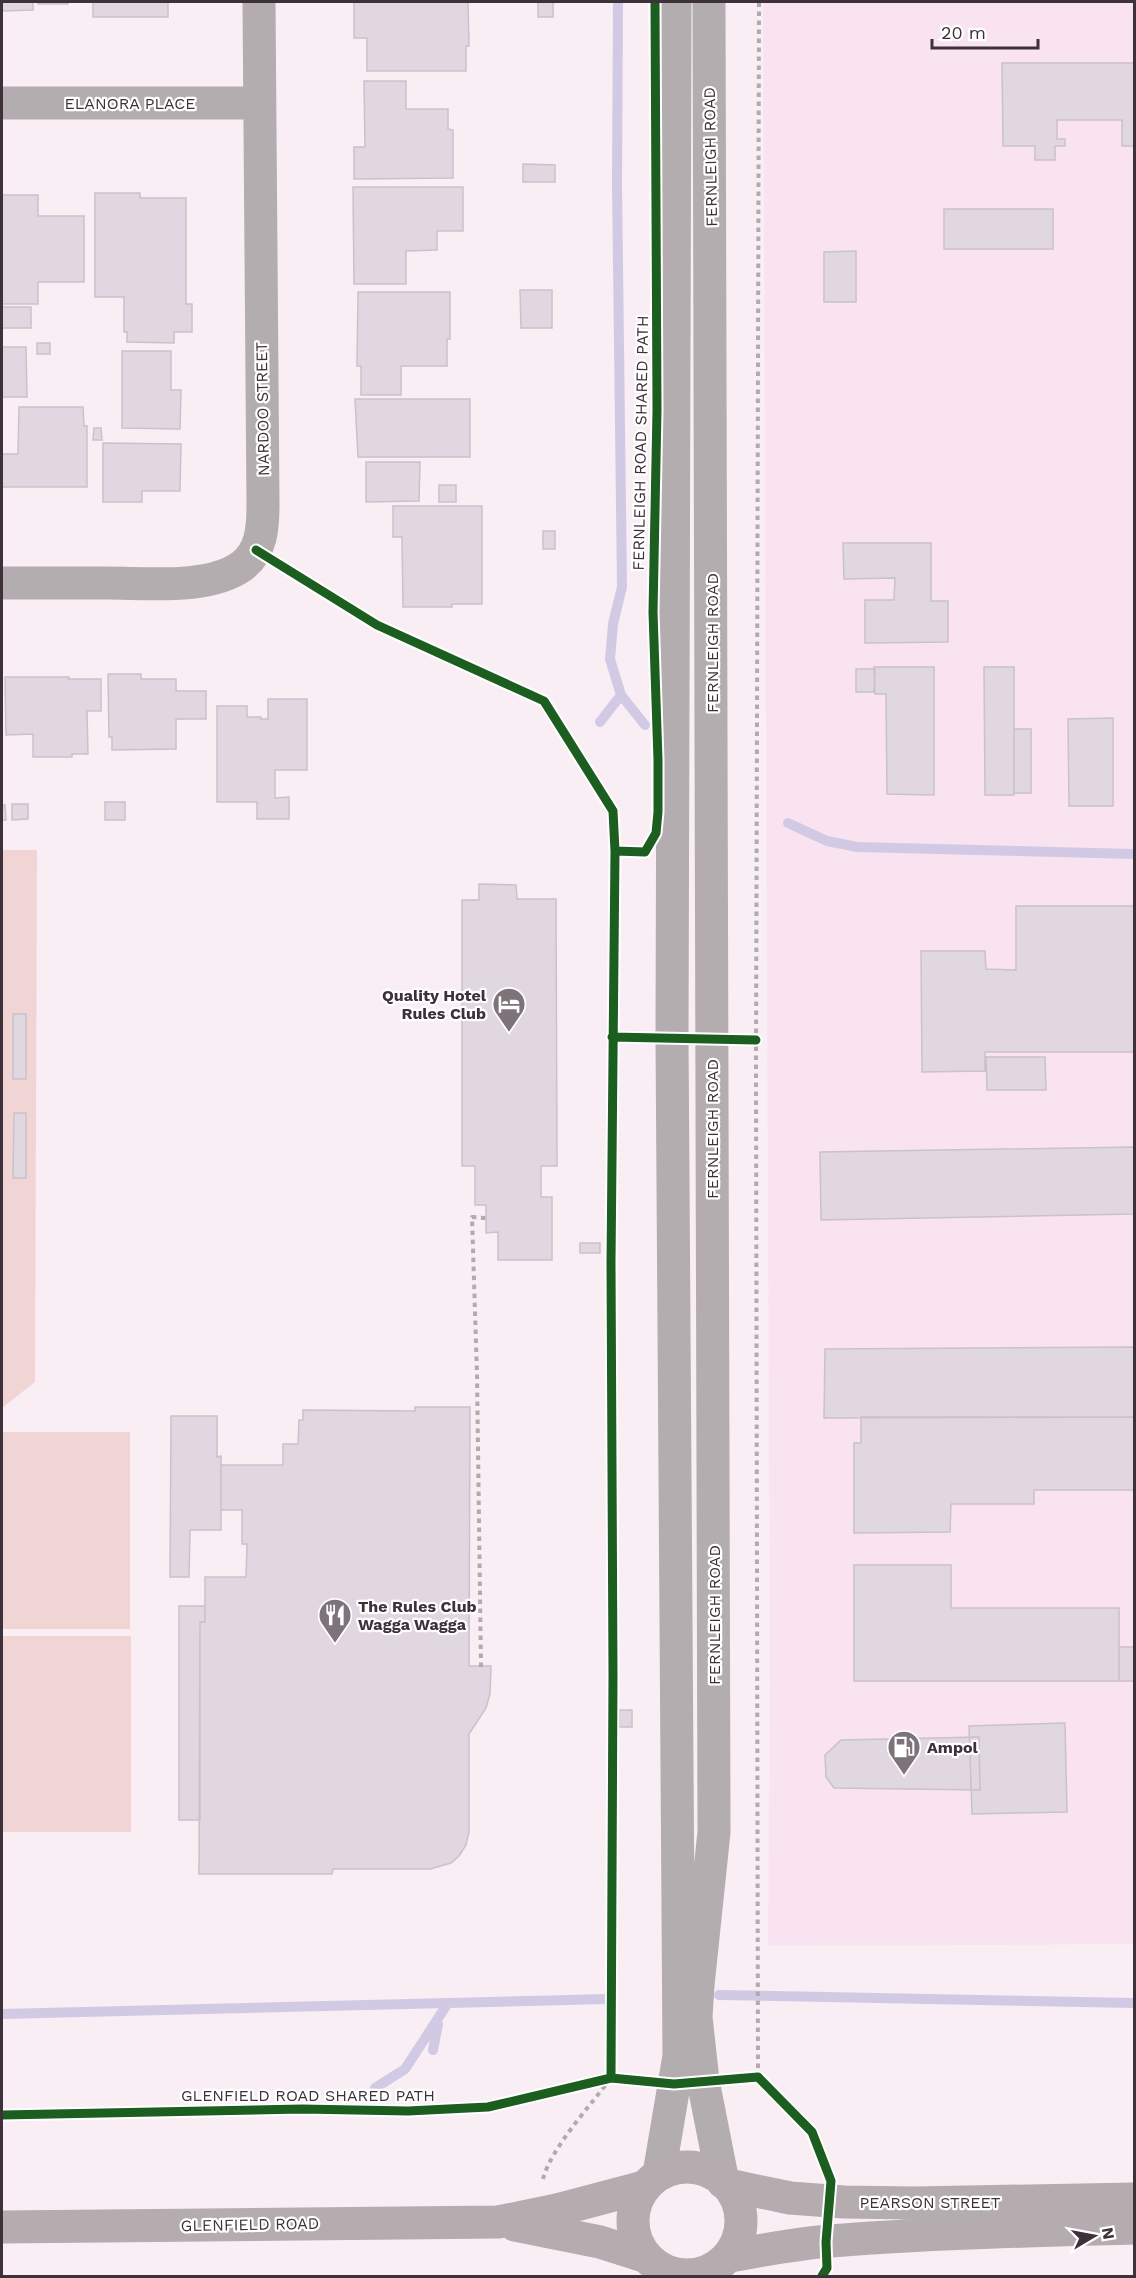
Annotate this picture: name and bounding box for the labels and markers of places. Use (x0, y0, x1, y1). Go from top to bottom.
place label: Quality Hotel Rules Club (382, 986, 487, 1023)
hotel icon: Quality Hotel Rules Club (491, 986, 527, 1033)
restaurant icon: The Rules Club Wagga Wagga (317, 1597, 353, 1644)
place label: The Rules Club Wagga Wagga (358, 1597, 477, 1634)
fuel station icon: Ampol (886, 1729, 922, 1776)
place label: Ampol (927, 1738, 979, 1757)

